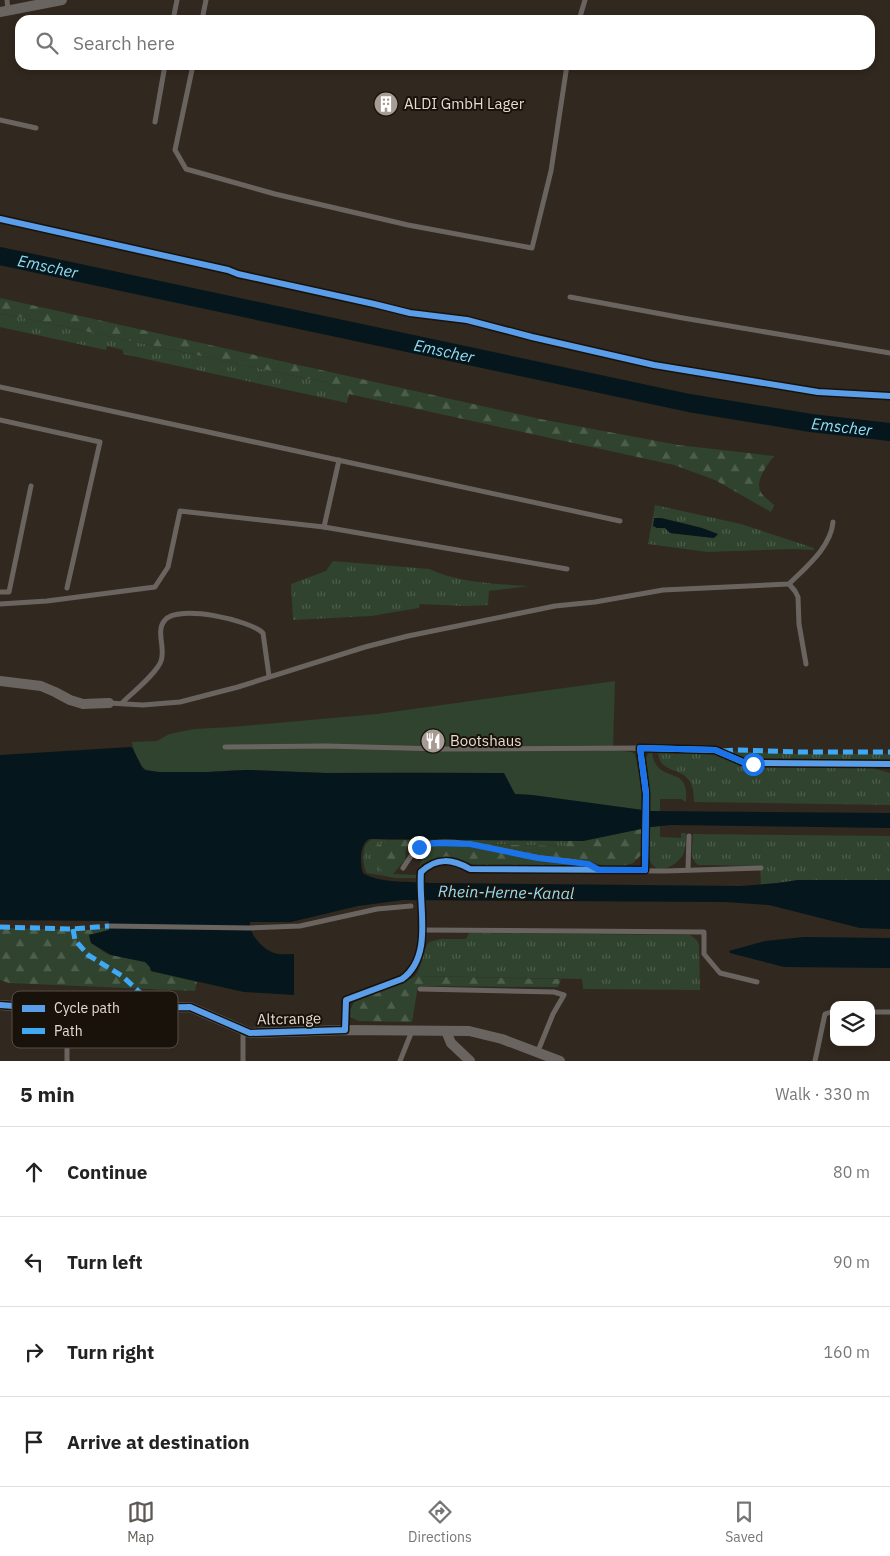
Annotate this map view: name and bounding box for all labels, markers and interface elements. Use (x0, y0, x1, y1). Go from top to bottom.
search box (15, 15, 875, 70)
icon: search (33, 29, 61, 57)
text: Search here (73, 31, 175, 55)
building icon: ALDI GmbH Lager (373, 91, 399, 117)
place label: ALDI GmbH Lager (404, 94, 525, 113)
water label: Emscher (16, 250, 81, 283)
water label: Emscher (412, 335, 477, 367)
water label: Emscher (810, 413, 874, 440)
restaurant icon: Bootshaus (420, 728, 446, 754)
place label: Bootshaus (450, 731, 522, 750)
route start (742, 753, 765, 776)
route end (408, 836, 431, 859)
water label: Rhein-Herne-Kanal (438, 881, 575, 903)
legend (12, 991, 178, 1048)
text: Cycle path (54, 999, 120, 1017)
map controls (830, 1001, 875, 1046)
button: layers (830, 1001, 875, 1046)
street label: Altcrange (257, 1008, 321, 1029)
text: Path (54, 1022, 83, 1040)
text: 5 min (20, 1080, 75, 1108)
text: Walk · 330 m (775, 1084, 870, 1104)
icon: ahead (20, 1158, 48, 1186)
text: Continue (67, 1160, 147, 1184)
text: 80 m (833, 1162, 870, 1182)
icon: left (20, 1248, 48, 1276)
text: Turn left (67, 1250, 143, 1274)
text: 90 m (833, 1252, 870, 1272)
icon: right (20, 1338, 48, 1366)
text: Turn right (67, 1340, 154, 1364)
text: 160 m (823, 1342, 870, 1362)
icon: arrive (20, 1428, 48, 1456)
text: Arrive at destination (67, 1430, 250, 1454)
tab: Map (127, 1498, 155, 1546)
tab: Directions (408, 1498, 472, 1546)
tab: Saved (725, 1498, 763, 1546)

